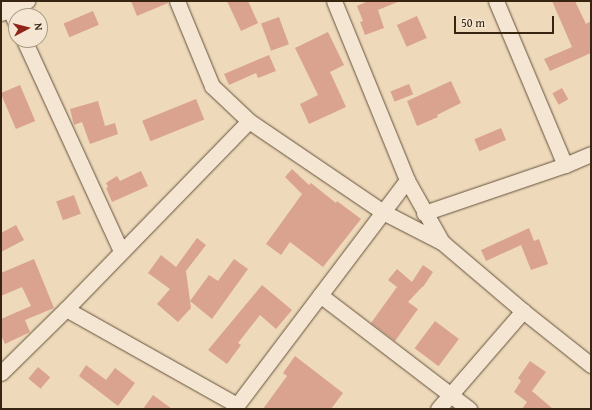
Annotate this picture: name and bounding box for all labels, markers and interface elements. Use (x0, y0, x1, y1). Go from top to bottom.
north arrow (8, 8, 48, 48)
scale bar (456, 8, 556, 34)
text: 50 m (461, 14, 485, 31)
text: N (31, 22, 47, 31)

